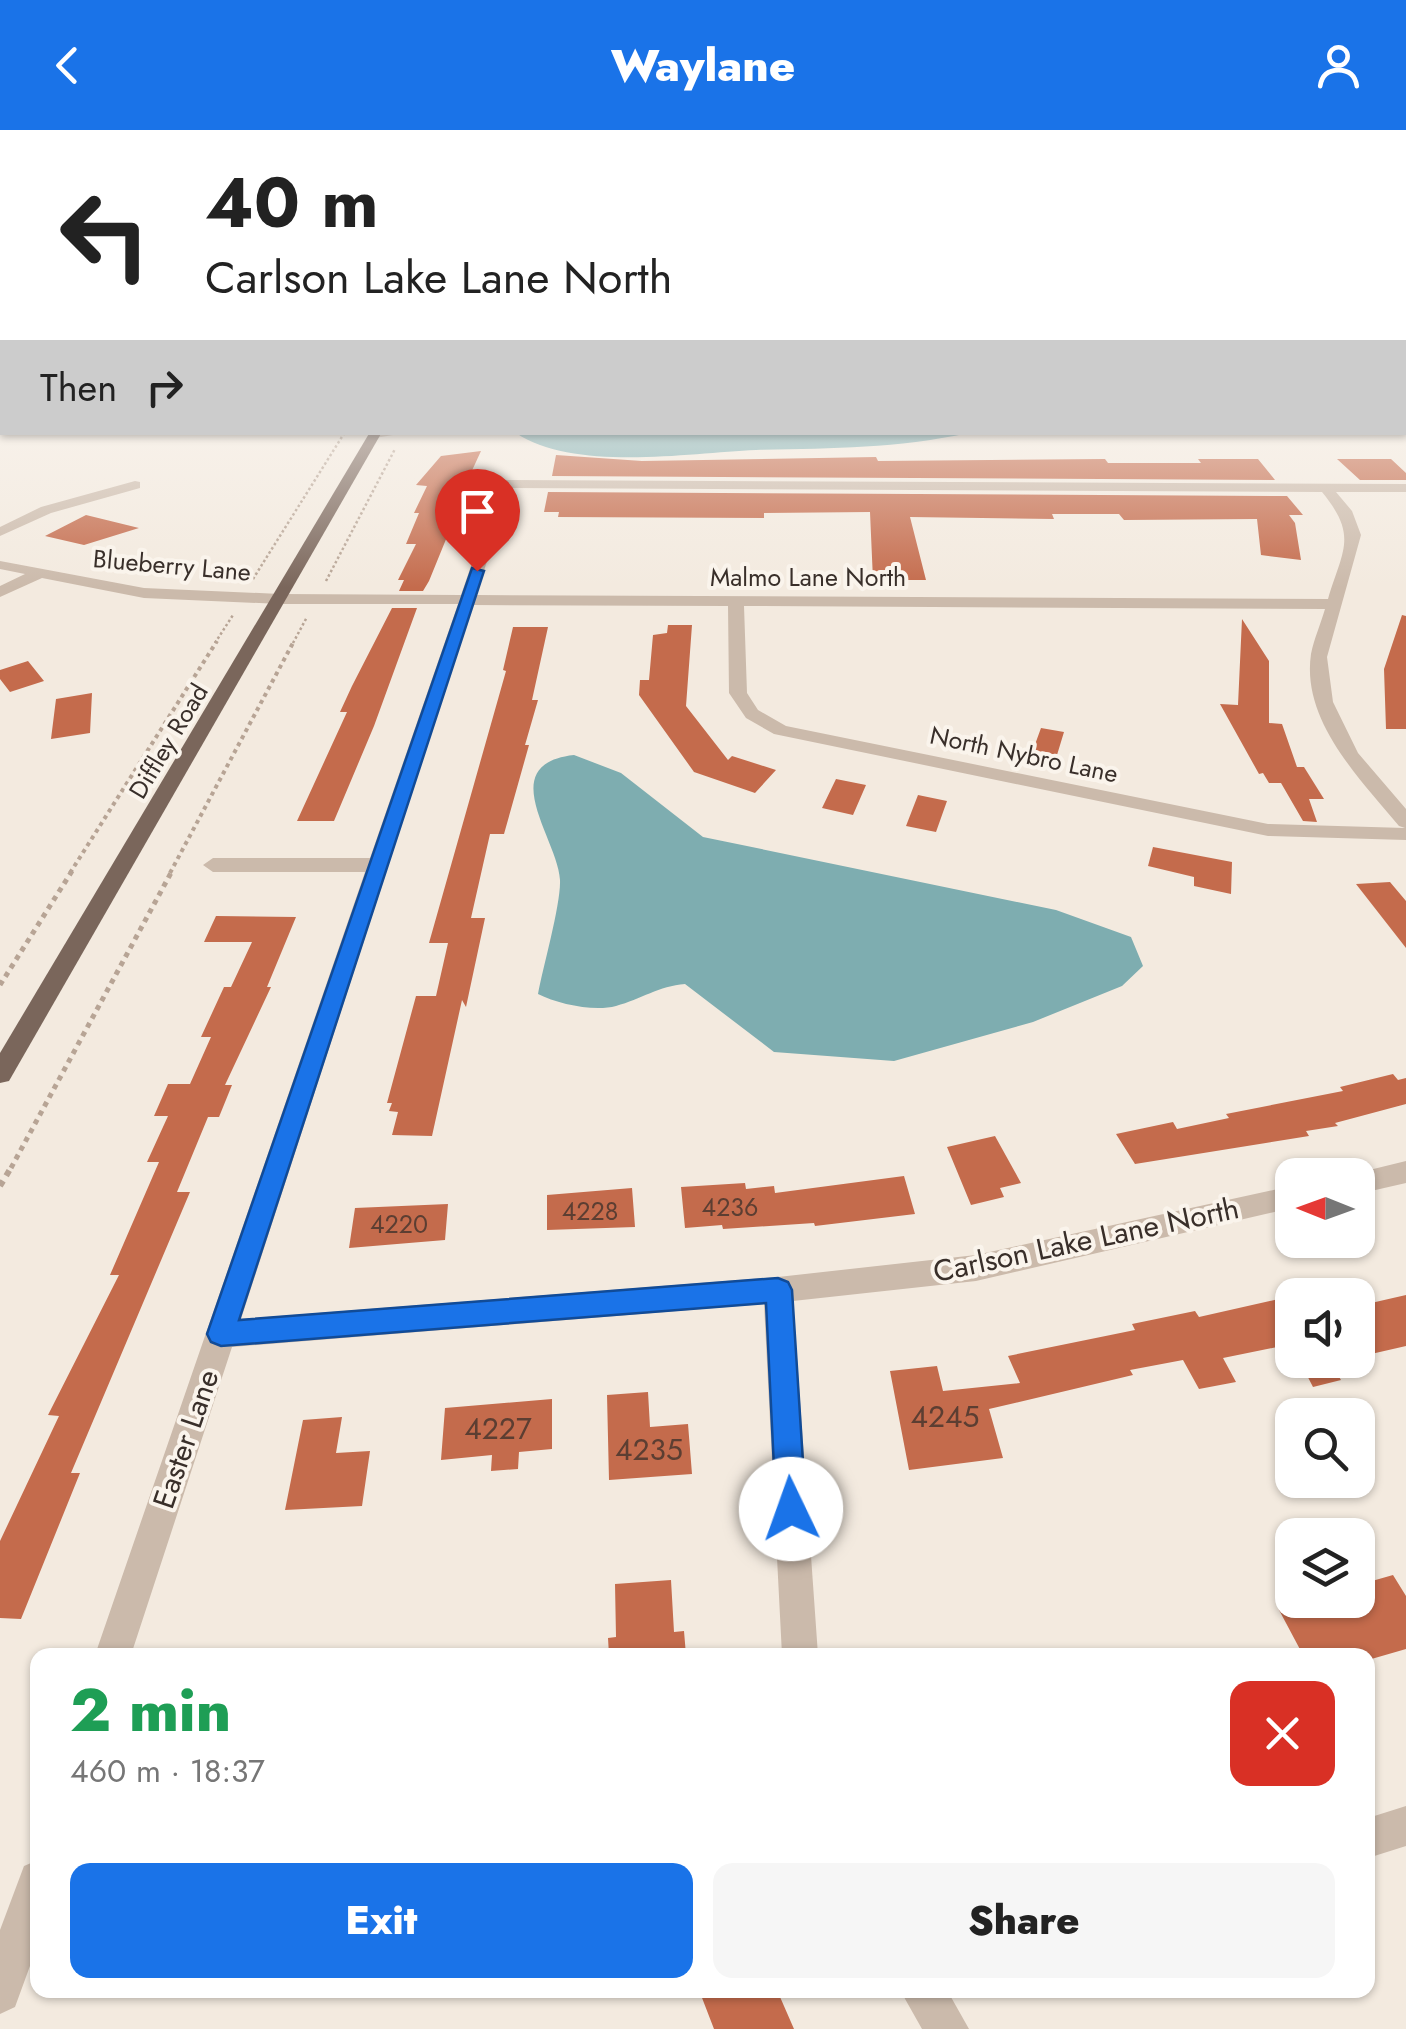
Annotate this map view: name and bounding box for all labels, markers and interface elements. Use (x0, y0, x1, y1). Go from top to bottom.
text: Waylane (611, 33, 795, 98)
icon: back (40, 38, 95, 93)
icon: person (1311, 38, 1366, 93)
text: 40 m (205, 152, 379, 253)
icon: left (40, 170, 170, 300)
text: Carlson Lake Lane North (205, 245, 672, 310)
text: Then (40, 360, 117, 415)
icon: right (137, 360, 192, 415)
pin (435, 469, 520, 572)
icon: arrive (450, 484, 505, 539)
street label: Blueberry Lane (91, 540, 253, 590)
street label: Malmo Lane North (710, 559, 906, 595)
street label: Diffley Road (119, 677, 217, 805)
street label: North Nybro Lane (927, 716, 1121, 792)
north arrow (1275, 1158, 1375, 1258)
map controls (1275, 1158, 1375, 1618)
street label: Carlson Lake Lane North (929, 1186, 1243, 1293)
house number: 4236 (702, 1189, 758, 1225)
house number: 4228 (562, 1193, 618, 1229)
house number: 4220 (370, 1206, 428, 1242)
button: sound (1275, 1278, 1375, 1378)
street label: Easter Lane (142, 1364, 229, 1514)
house number: 4245 (911, 1395, 979, 1438)
button: search (1275, 1398, 1375, 1498)
house number: 4227 (464, 1407, 532, 1450)
house number: 4235 (615, 1428, 683, 1471)
position arrow (739, 1457, 843, 1561)
button: layers (1275, 1518, 1375, 1618)
text: 2 min (70, 1667, 231, 1754)
button: close (1230, 1681, 1335, 1786)
text: 460 m · 18:37 (70, 1748, 265, 1794)
button: Exit (70, 1863, 693, 1978)
button: Share (713, 1863, 1335, 1978)

